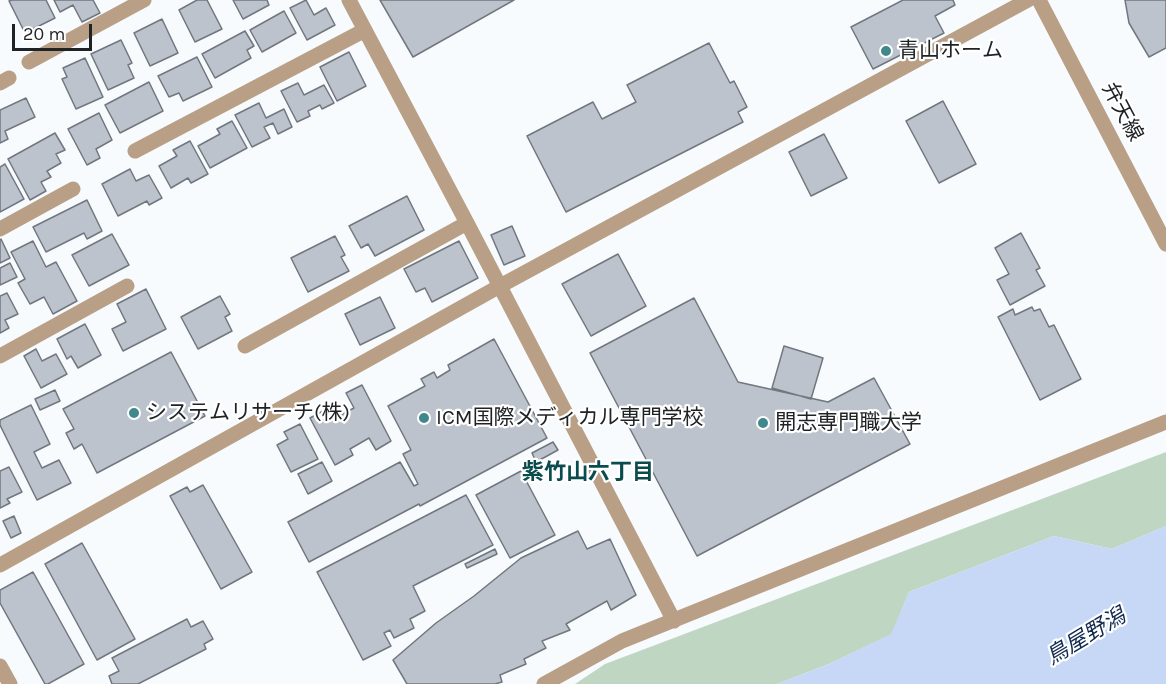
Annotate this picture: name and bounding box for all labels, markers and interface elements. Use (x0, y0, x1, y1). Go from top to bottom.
scale bar (15, 12, 94, 50)
text: 20 m (23, 23, 65, 45)
place label: 青山ホーム (898, 38, 1003, 64)
marker: 青山ホーム (879, 44, 893, 58)
street label: 弁天線 (1096, 78, 1148, 146)
place label: システムリサーチ(株) (146, 400, 350, 426)
place label: ICM国際メディカル専門学校 (436, 405, 704, 431)
marker: システムリサーチ(株) (127, 406, 141, 420)
place label: 開志専門職大学 (775, 410, 922, 436)
marker: ICM国際メディカル専門学校 (417, 411, 431, 425)
marker: 開志専門職大学 (756, 416, 770, 430)
district label: 紫竹山六丁目 (522, 460, 654, 486)
water label: 鳥屋野潟 (1041, 603, 1131, 671)

